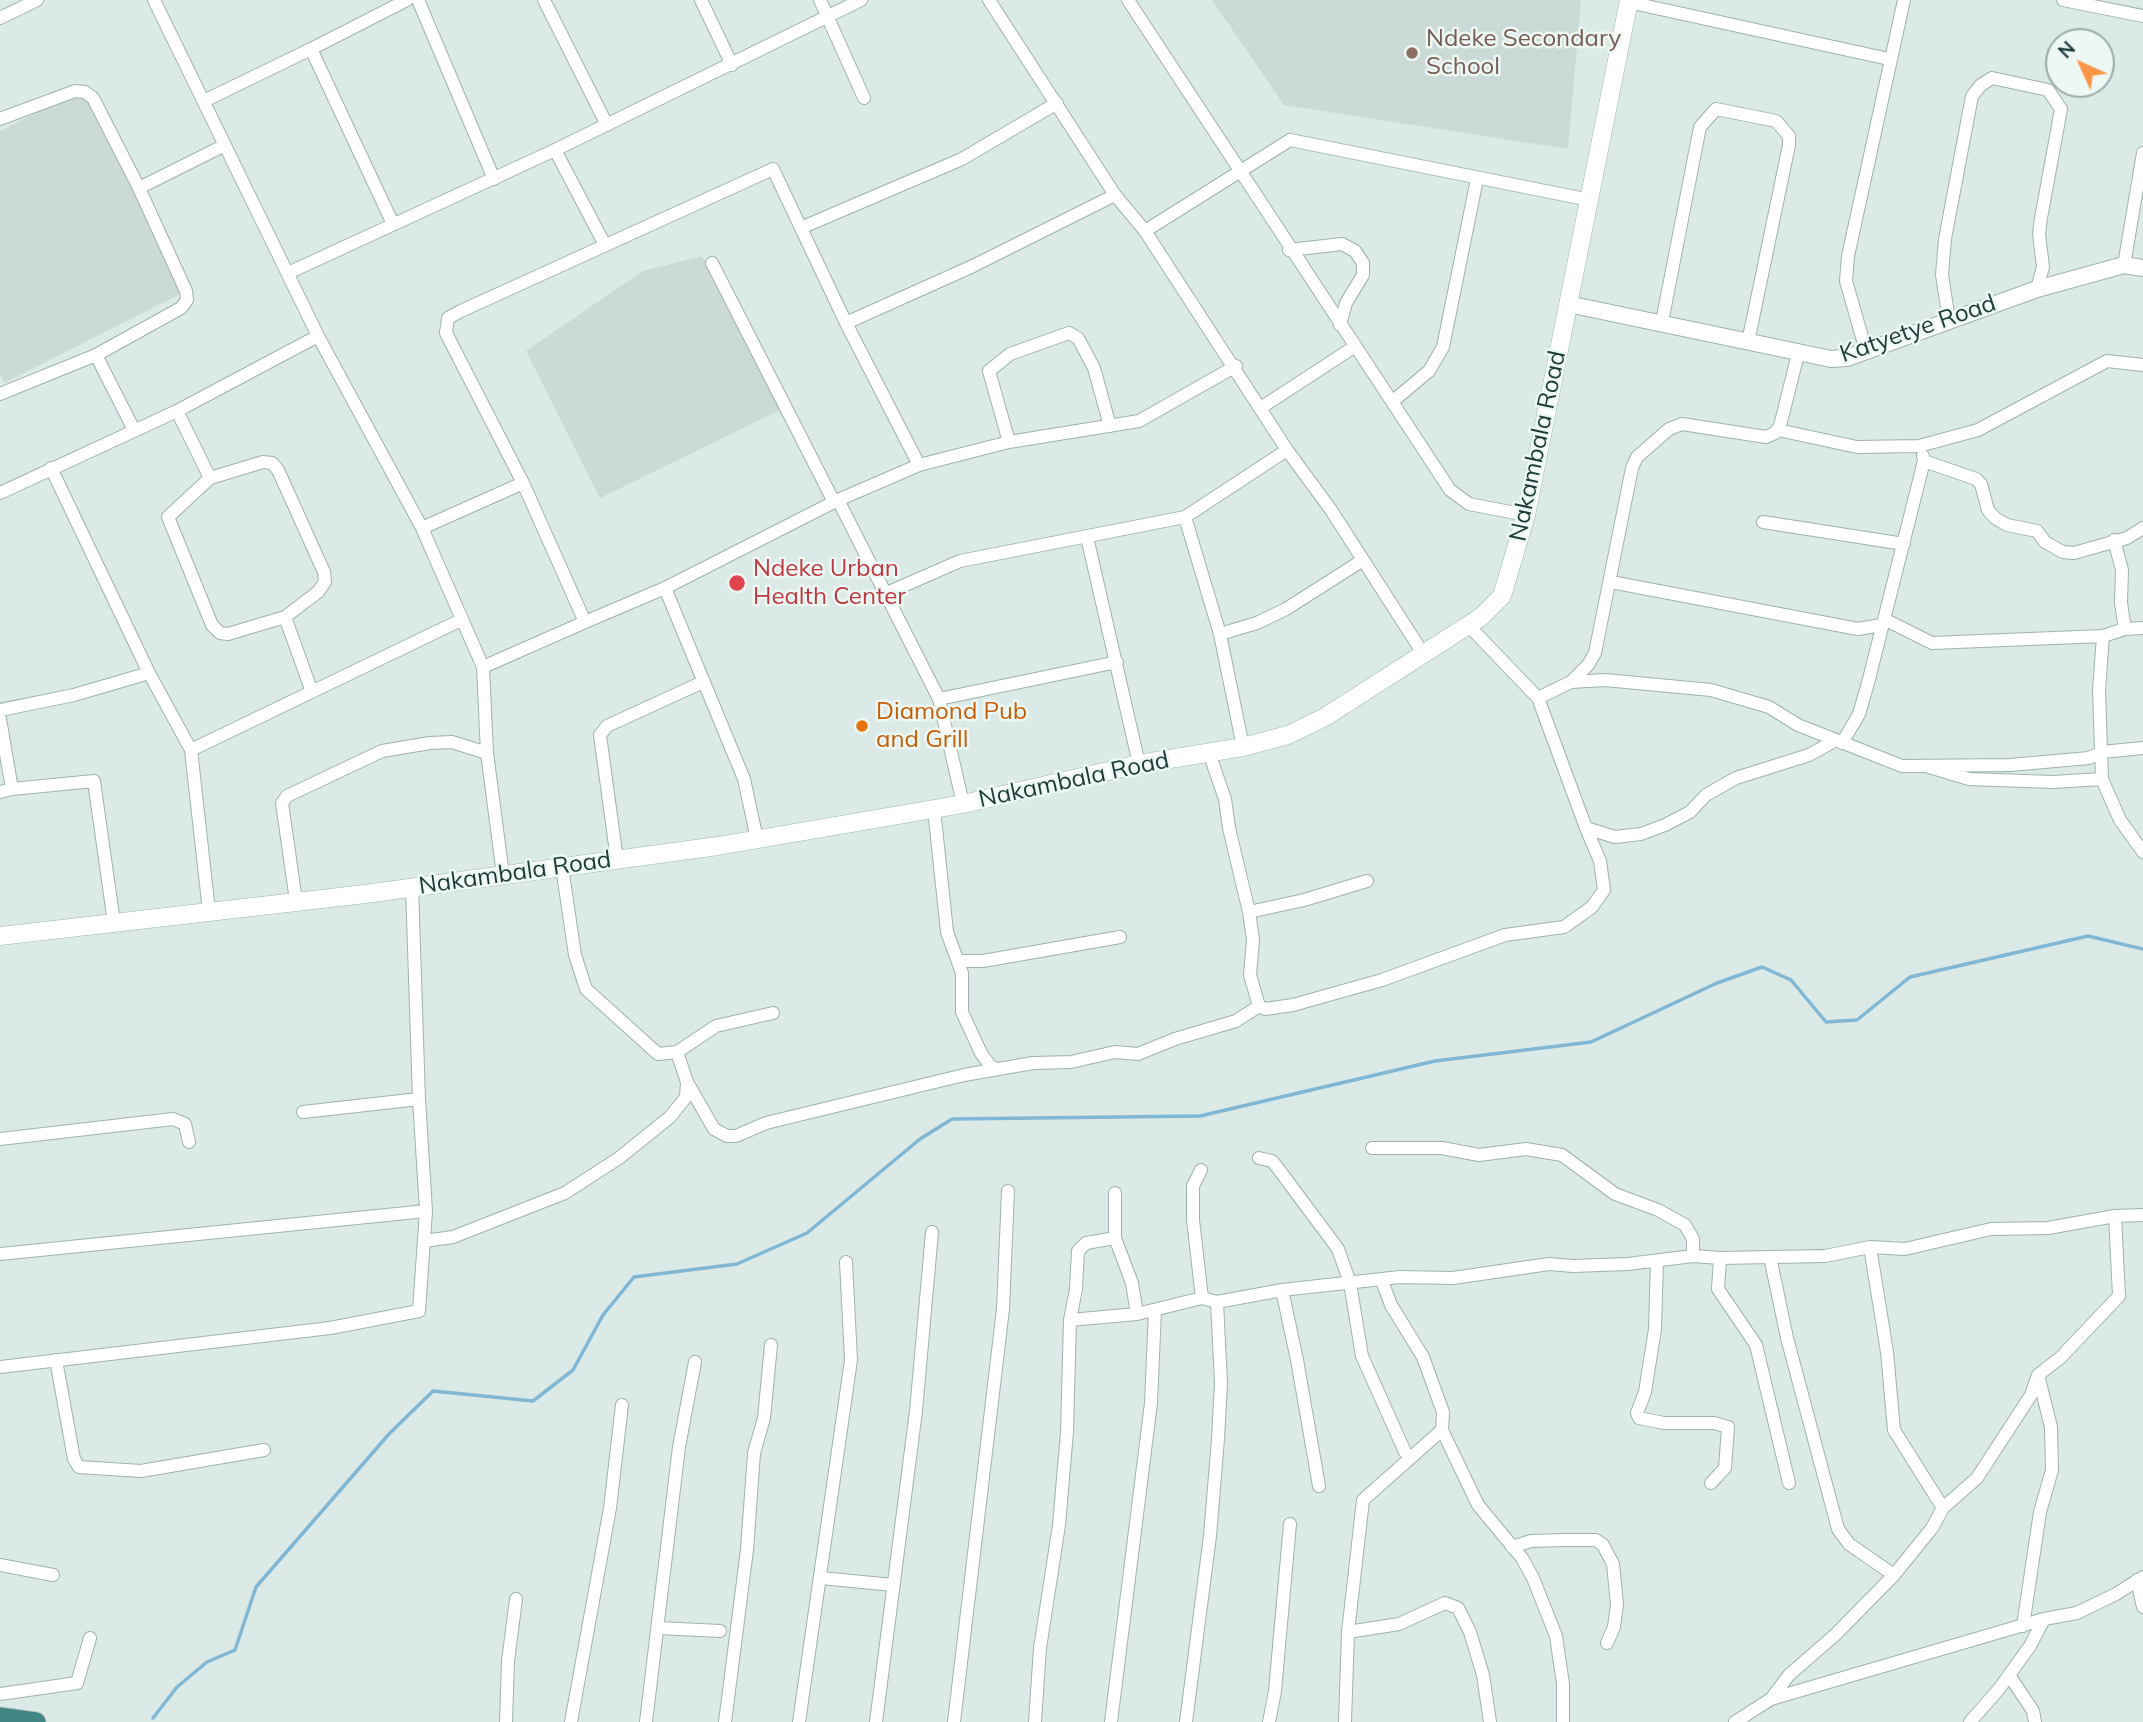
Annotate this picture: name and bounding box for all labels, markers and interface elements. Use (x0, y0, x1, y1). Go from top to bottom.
place label: Ndeke Secondary School (1426, 25, 1621, 81)
north arrow (2045, 28, 2115, 98)
text: N (2053, 36, 2080, 63)
marker: Ndeke Secondary School (1404, 45, 1420, 61)
street label: Katyetye Road (1836, 289, 2000, 369)
street label: Nakambala Road (1504, 348, 1572, 544)
place label: Ndeke Urban Health Center (753, 555, 906, 611)
marker: Ndeke Urban Health Center (727, 573, 747, 593)
place label: Diamond Pub and Grill (876, 698, 1027, 754)
marker: Diamond Pub and Grill (854, 718, 870, 734)
street label: Nakambala Road (976, 746, 1172, 814)
street label: Nakambala Road (417, 845, 613, 901)

